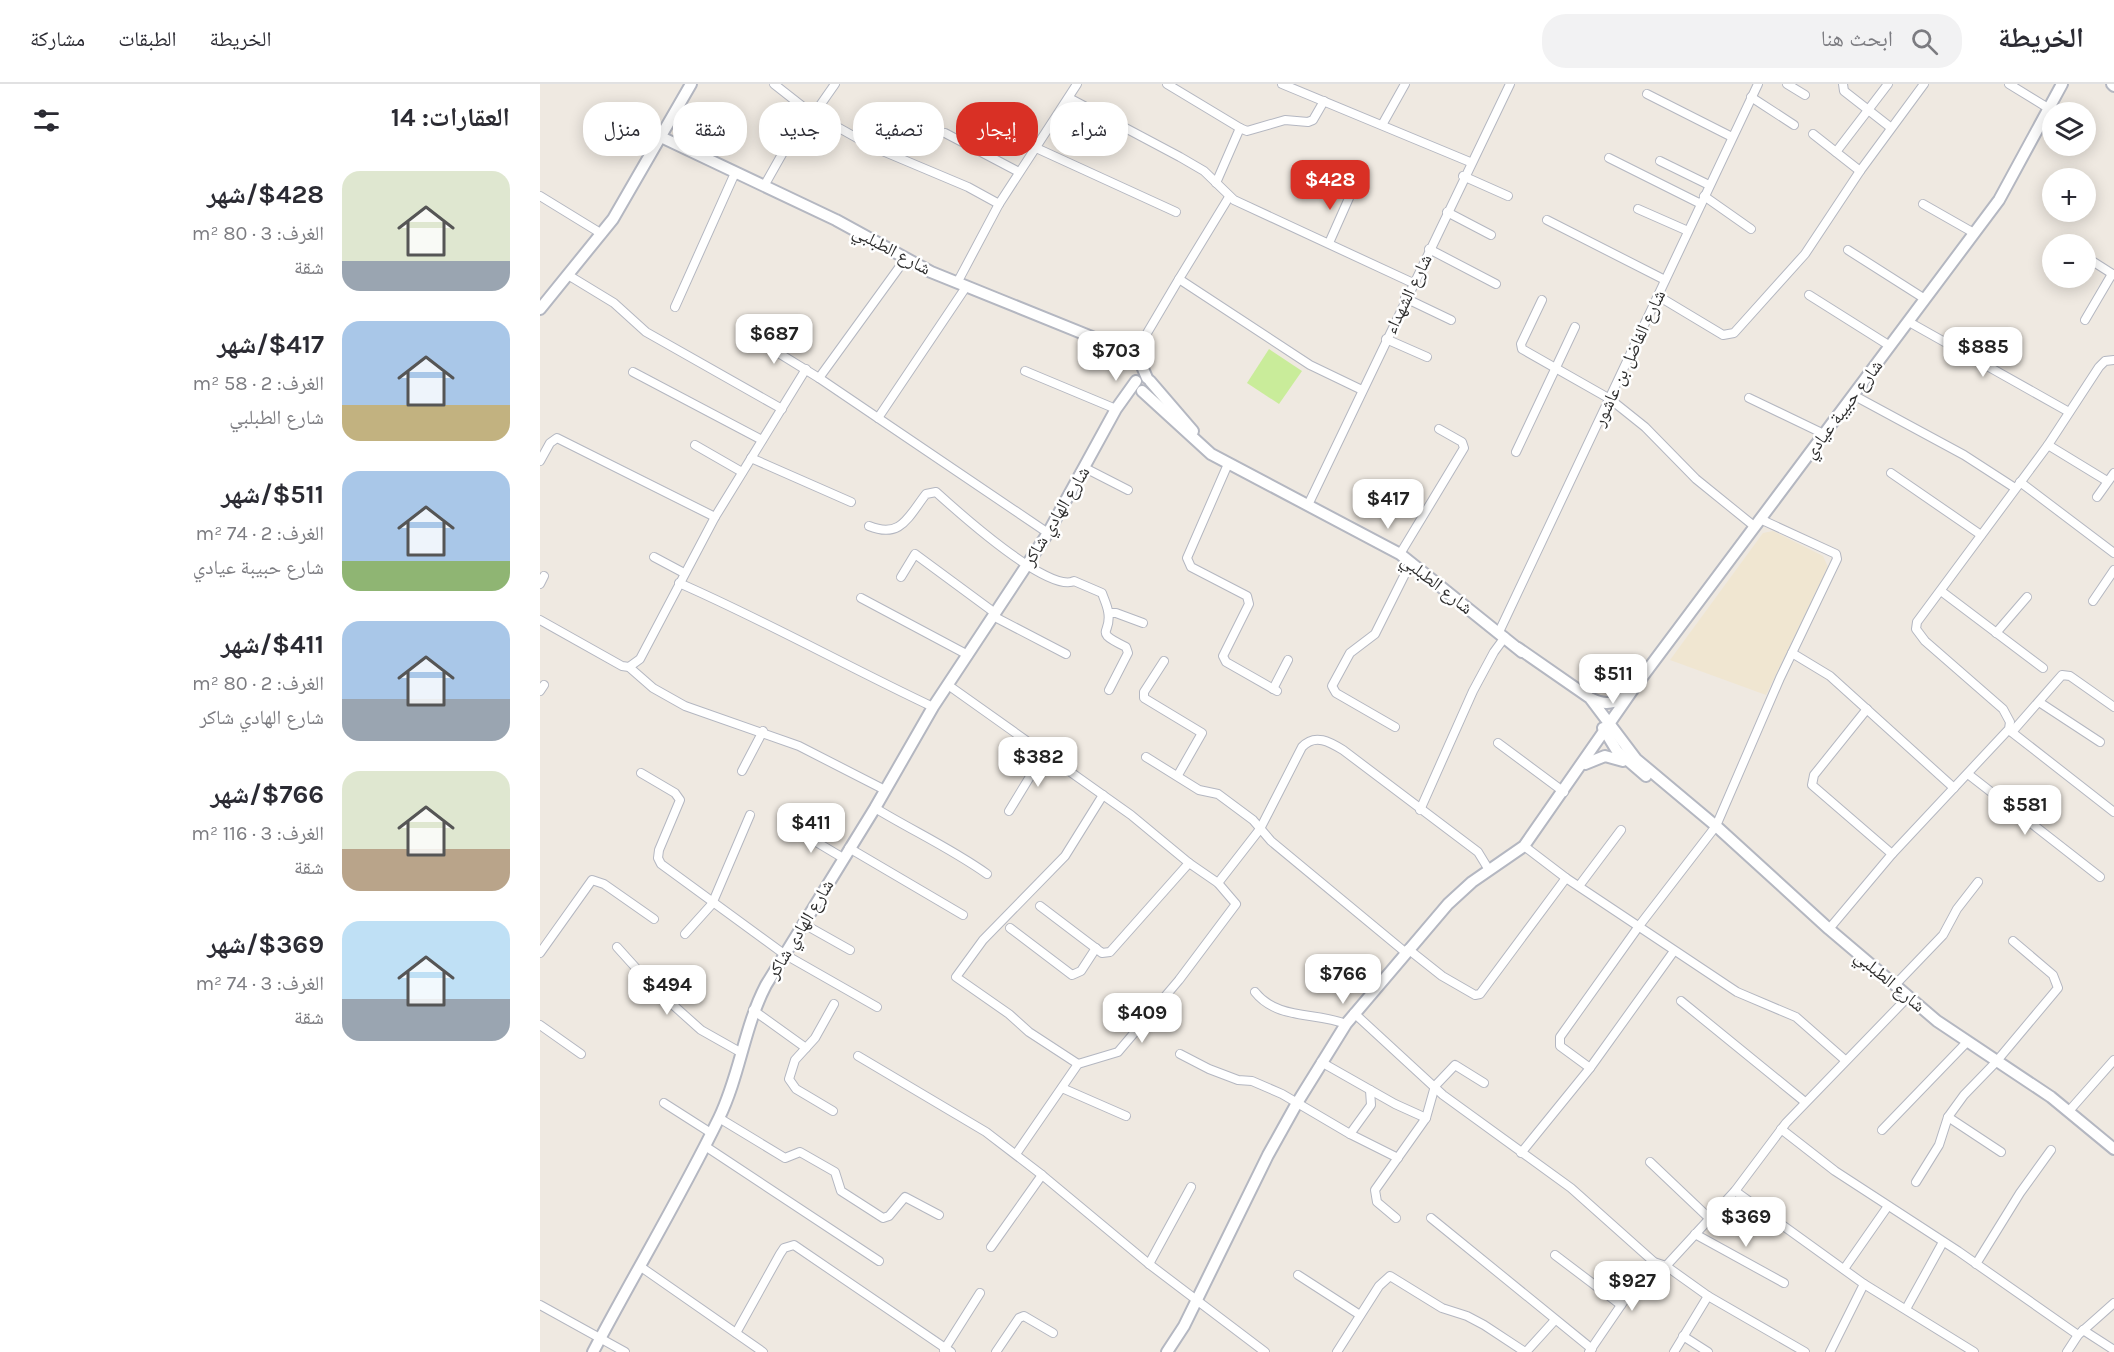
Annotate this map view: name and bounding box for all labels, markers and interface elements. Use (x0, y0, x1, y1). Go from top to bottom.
search box (1542, 14, 1962, 68)
text: الخريطة (1998, 21, 2084, 54)
icon: search (1908, 25, 1941, 58)
text: ابحث هنا (1821, 26, 1893, 52)
text: مشاركة (30, 27, 85, 51)
text: الطبقات (118, 27, 177, 51)
text: الخريطة (210, 27, 271, 51)
text: العقارات: 14 (391, 102, 510, 133)
chip: منزل (583, 102, 661, 156)
chip: شقة (673, 102, 747, 156)
chip: جديد (759, 102, 841, 156)
chip: تصفية (853, 102, 944, 156)
chip: إيجار (956, 102, 1038, 156)
chip: شراء (1050, 102, 1128, 156)
map controls (2042, 102, 2096, 288)
button: layers (2042, 102, 2096, 156)
icon: filters (30, 104, 63, 137)
pin: $428 (1294, 160, 1366, 211)
text: $428 (1305, 168, 1355, 191)
button: + (2042, 168, 2096, 222)
text: $428/شهر (207, 179, 324, 210)
icon: home (390, 195, 462, 267)
street label: شارع الطبلبي (848, 220, 935, 283)
text: الغرف: 3 · 80 m² (192, 222, 324, 245)
button: − (2042, 234, 2096, 288)
street label: شارع الشهداء (1379, 250, 1437, 338)
text: شقة (294, 256, 324, 279)
street label: شارع الفاضل بن عاشور (1587, 286, 1670, 431)
pin: $687 (738, 314, 810, 365)
text: $687 (750, 322, 798, 345)
pin: $885 (1947, 327, 2019, 378)
text: $417/شهر (217, 329, 324, 360)
pin: $703 (1080, 331, 1152, 382)
text: $885 (1957, 335, 2009, 358)
text: $703 (1092, 339, 1140, 362)
icon: home (390, 345, 462, 417)
street label: شارع حبيبة عيادي (1799, 355, 1890, 465)
text: الغرف: 2 · 58 m² (193, 372, 324, 395)
text: شارع الطبلبي (229, 406, 324, 429)
street label: شارع الهادي شاكر (1017, 462, 1097, 572)
text: $511/شهر (221, 479, 324, 510)
pin: $417 (1352, 479, 1424, 530)
text: $417 (1367, 487, 1409, 510)
icon: home (390, 495, 462, 567)
text: الغرف: 2 · 74 m² (196, 522, 324, 545)
street label: شارع الطبلبي (1394, 549, 1477, 622)
text: شارع حبيبة عيادي (193, 556, 324, 579)
text: $411/شهر (221, 629, 324, 660)
icon: home (390, 645, 462, 717)
pin: $511 (1577, 654, 1649, 705)
text: $511 (1593, 662, 1633, 685)
text: الغرف: 2 · 80 m² (192, 672, 324, 695)
text: شارع الهادي شاكر (200, 706, 324, 729)
pin: $382 (1002, 737, 1074, 788)
text: $382 (1012, 745, 1064, 768)
text: $766/شهر (211, 779, 324, 810)
pin: $581 (1989, 785, 2061, 836)
text: $581 (2002, 793, 2048, 816)
icon: home (390, 795, 462, 867)
pin: $411 (775, 803, 847, 854)
text: $411 (791, 811, 831, 834)
text: الغرف: 3 · 116 m² (191, 822, 324, 845)
text: شقة (294, 856, 324, 879)
street label: شارع الهادي شاكر (761, 875, 841, 985)
text: $369/شهر (207, 929, 324, 960)
icon: home (390, 945, 462, 1017)
street label: شارع الطبلبي (1848, 945, 1930, 1020)
pin: $766 (1307, 954, 1379, 1005)
text: $766 (1319, 962, 1367, 985)
pin: $494 (631, 965, 703, 1016)
text: الغرف: 3 · 74 m² (195, 972, 324, 995)
text: $494 (642, 973, 692, 996)
pin: $409 (1106, 993, 1178, 1044)
text: $409 (1117, 1001, 1167, 1024)
text: شقة (294, 1006, 324, 1029)
pin: $369 (1710, 1197, 1782, 1248)
text: $369 (1721, 1205, 1771, 1228)
pin: $927 (1596, 1261, 1668, 1312)
text: $927 (1608, 1269, 1656, 1292)

